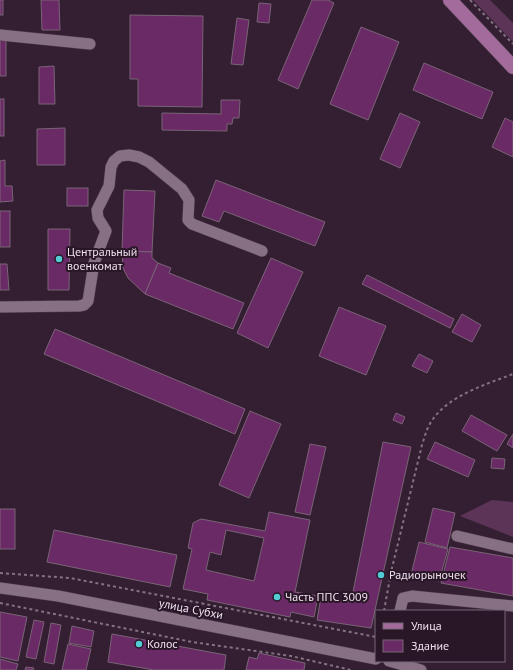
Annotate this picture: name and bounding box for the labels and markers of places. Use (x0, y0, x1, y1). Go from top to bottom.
place label: Центральный военкомат (67, 244, 137, 273)
marker: Центральный военкомат (54, 254, 64, 264)
place label: Радиорыночек (389, 567, 466, 582)
marker: Радиорыночек (376, 570, 386, 580)
place label: Часть ППС 3009 (285, 589, 368, 604)
marker: Часть ППС 3009 (272, 592, 282, 602)
place label: Колос (147, 636, 178, 651)
marker: Колос (134, 639, 144, 649)

